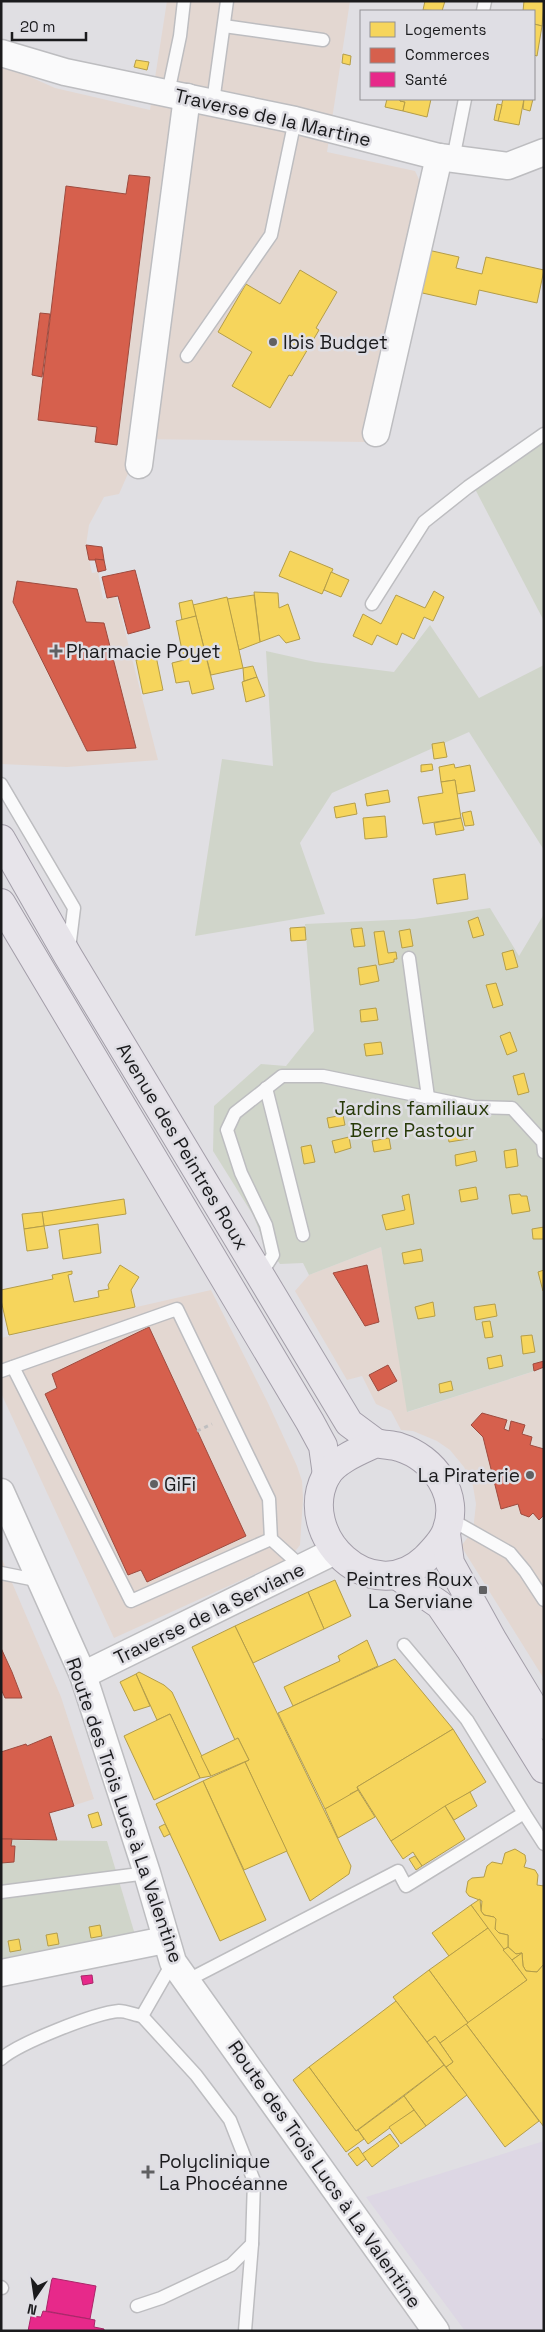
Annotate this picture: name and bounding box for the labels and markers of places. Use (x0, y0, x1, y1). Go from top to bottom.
place label: Ibis Budget (283, 330, 388, 355)
marker: Ibis Budget (267, 336, 279, 348)
place label: Pharmacie Poyet (66, 639, 220, 664)
marker: Pharmacie Poyet (50, 645, 62, 657)
place label: La Piraterie (418, 1463, 520, 1488)
marker: La Piraterie (524, 1469, 536, 1481)
place label: GiFi (164, 1472, 196, 1497)
marker: GiFi (148, 1478, 160, 1490)
place label: Peintres Roux La Serviane (346, 1567, 473, 1614)
marker: Peintres Roux La Serviane (477, 1584, 489, 1596)
place label: Polyclinique La Phocéanne (159, 2149, 288, 2196)
marker: Polyclinique La Phocéanne (141, 2165, 155, 2179)

